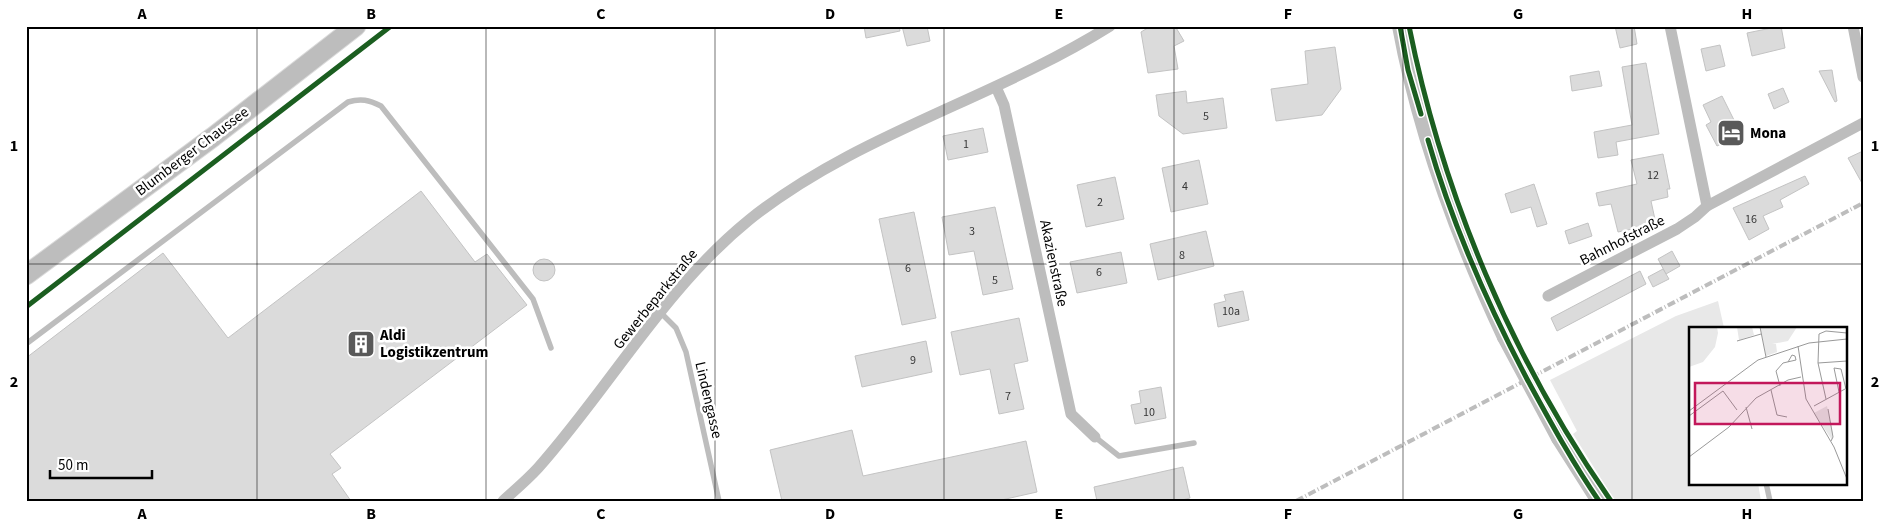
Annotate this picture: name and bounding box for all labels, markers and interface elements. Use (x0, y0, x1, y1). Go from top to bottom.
text: A (136, 3, 147, 25)
text: B (366, 3, 376, 25)
text: C (596, 3, 606, 25)
text: D (825, 3, 835, 25)
text: E (1055, 3, 1063, 25)
text: F (1284, 3, 1292, 25)
text: G (1513, 3, 1523, 25)
text: H (1742, 3, 1752, 25)
street label: Blumberger Chaussee (131, 102, 253, 201)
house number: 5 (1203, 108, 1209, 125)
hotel icon: Mona (1716, 118, 1746, 148)
place label: Mona (1750, 123, 1786, 144)
text: 1 (10, 135, 18, 157)
text: 1 (1871, 135, 1879, 157)
house number: 1 (963, 136, 969, 153)
house number: 12 (1647, 167, 1659, 184)
house number: 4 (1182, 178, 1188, 195)
house number: 2 (1097, 194, 1103, 211)
street label: Bahnhofstraße (1576, 210, 1668, 271)
house number: 16 (1745, 211, 1757, 228)
street label: Akazienstraße (1034, 218, 1073, 308)
house number: 3 (969, 223, 975, 240)
street label: Gewerbeparkstraße (608, 245, 702, 354)
house number: 8 (1179, 247, 1185, 264)
house number: 6 (905, 260, 911, 277)
house number: 6 (1096, 264, 1102, 281)
house number: 5 (992, 272, 998, 289)
house number: 10a (1222, 303, 1240, 320)
place label: Aldi Logistikzentrum (379, 325, 488, 363)
inset map (1689, 327, 1846, 484)
building icon: Aldi Logistikzentrum (346, 329, 376, 359)
house number: 9 (910, 352, 916, 369)
street label: Lindengasse (690, 360, 728, 440)
text: 2 (10, 371, 18, 393)
text: 2 (1871, 371, 1879, 393)
house number: 7 (1005, 388, 1011, 405)
house number: 10 (1143, 404, 1155, 421)
scale bar (50, 447, 152, 479)
text: 50 m (58, 455, 88, 476)
text: A (136, 503, 147, 525)
text: B (366, 503, 376, 525)
text: C (596, 503, 606, 525)
text: D (825, 503, 835, 525)
text: E (1055, 503, 1063, 525)
text: F (1284, 503, 1292, 525)
text: G (1513, 503, 1523, 525)
text: H (1742, 503, 1752, 525)

